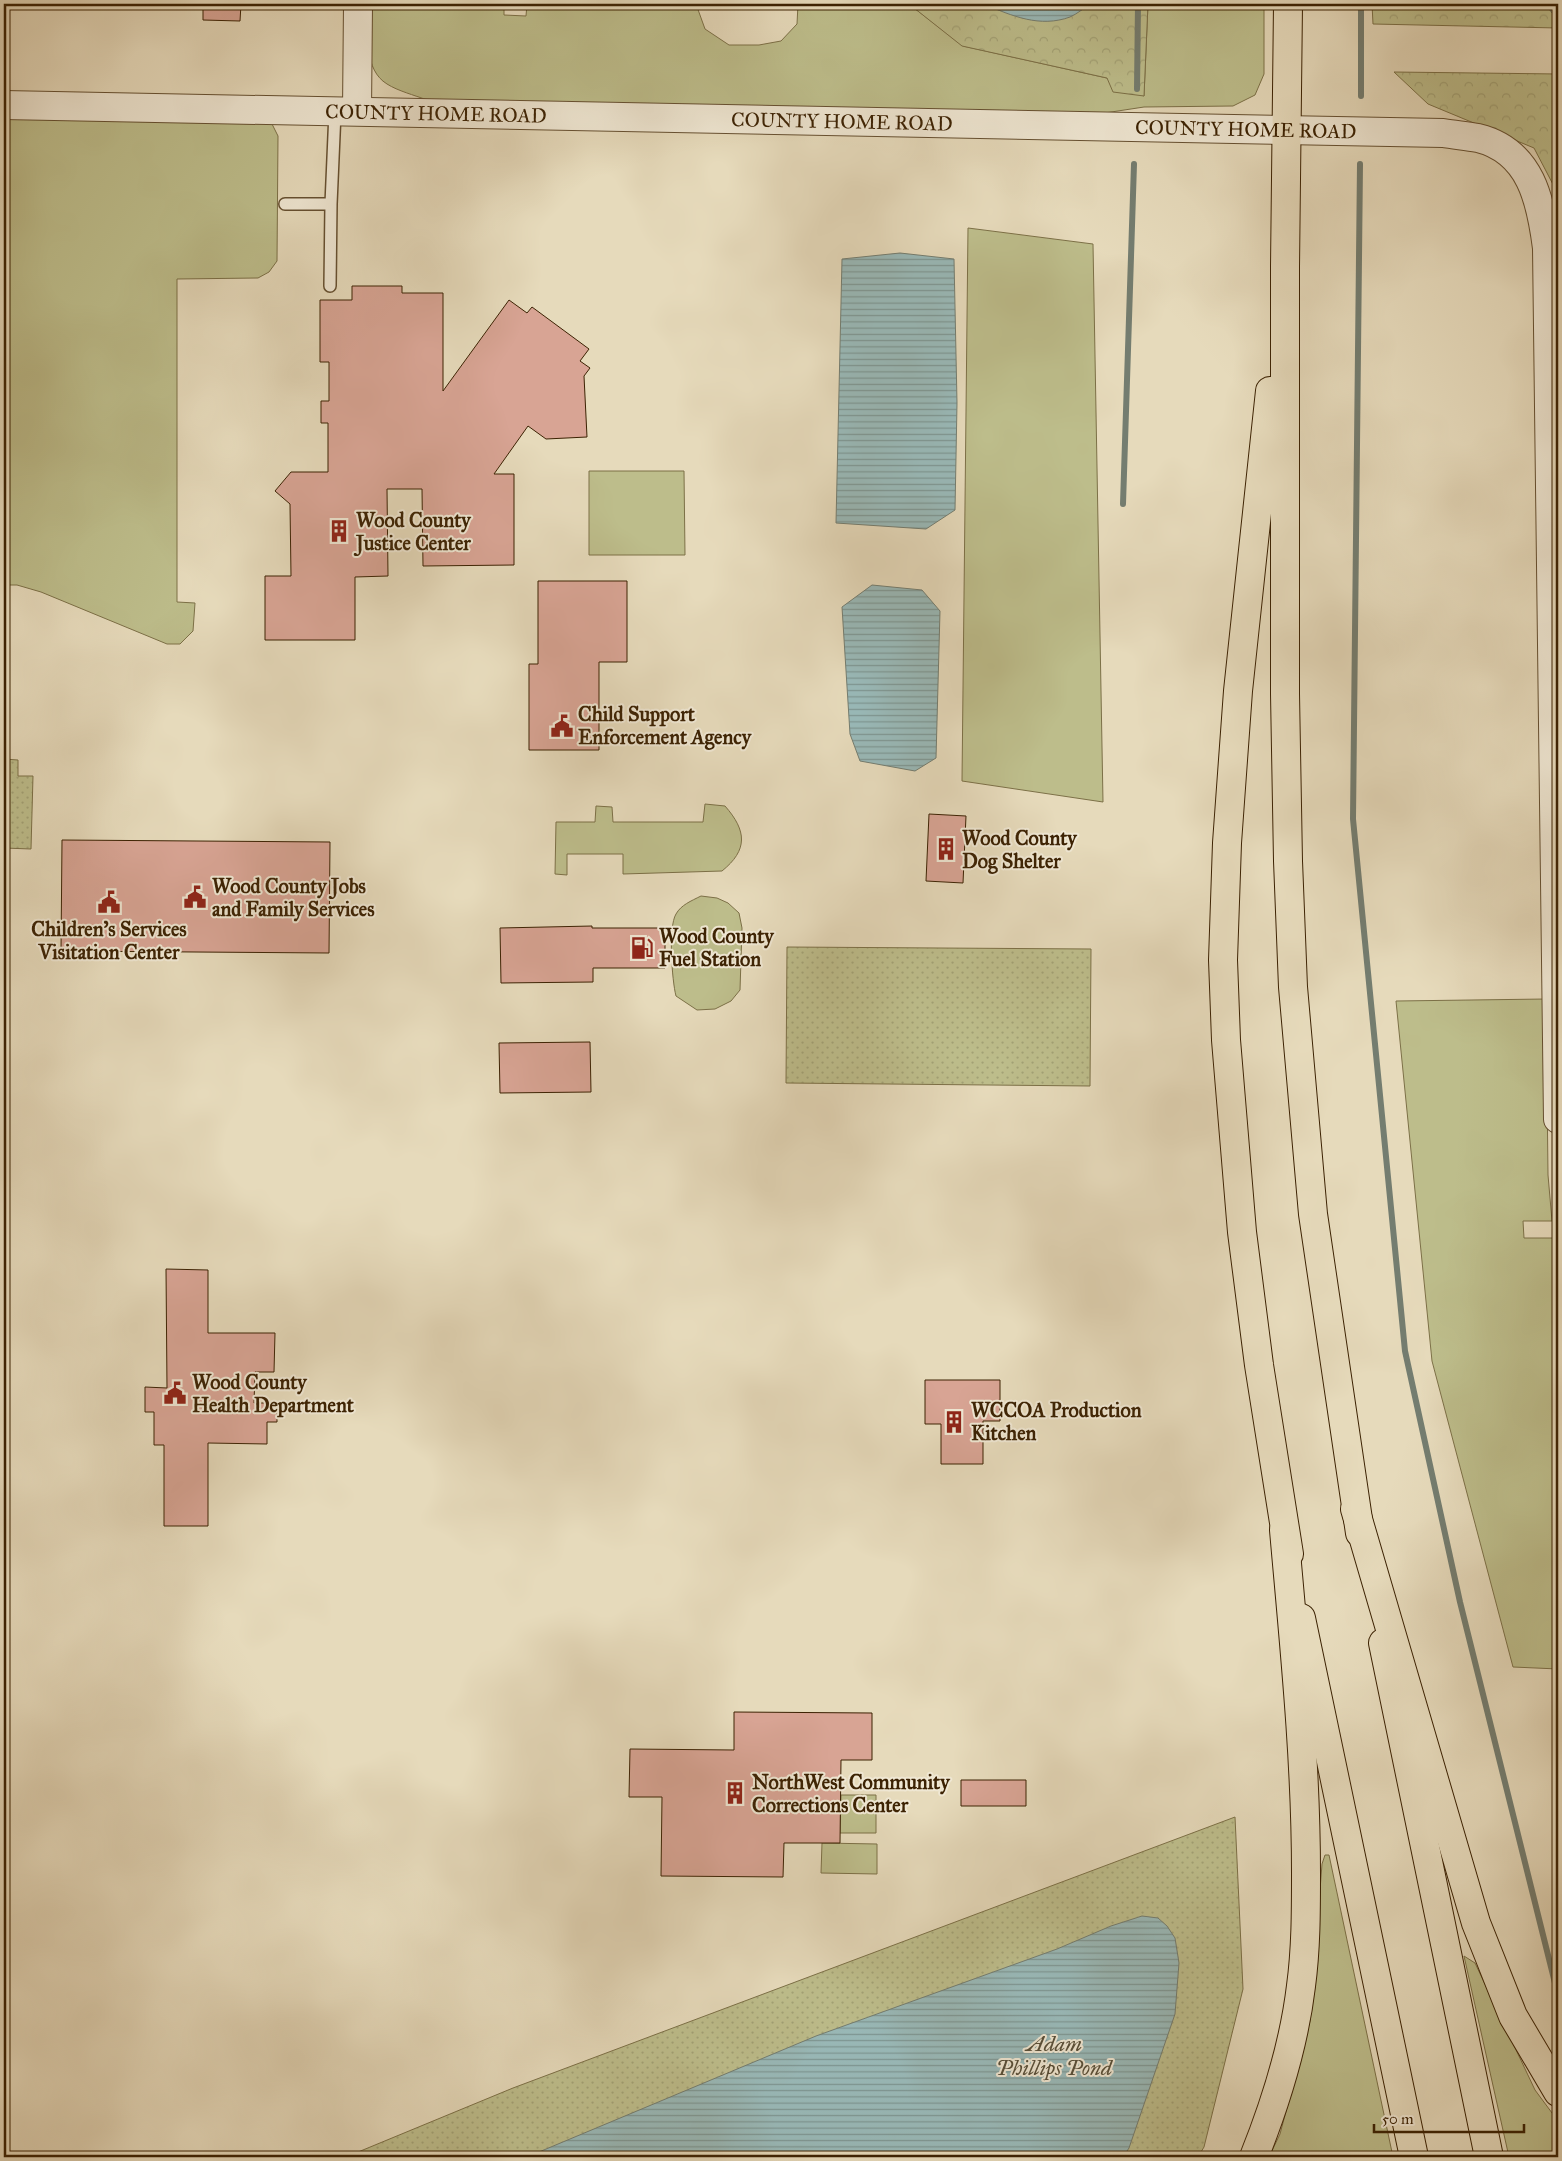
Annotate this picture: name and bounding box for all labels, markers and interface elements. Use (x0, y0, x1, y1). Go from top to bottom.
street label: COUNTY HOME ROAD (325, 99, 547, 128)
street label: COUNTY HOME ROAD (731, 107, 953, 135)
street label: COUNTY HOME ROAD (1135, 115, 1357, 143)
place label: Wood County Justice Center (353, 508, 472, 557)
building icon: Wood County Justice Center (326, 518, 352, 544)
place label: Child Support Enforcement Agency (578, 702, 753, 750)
public building icon: Child Support Enforcement Agency (549, 713, 575, 739)
place label: Wood County Dog Shelter (962, 826, 1078, 874)
building icon: Wood County Dog Shelter (933, 836, 959, 862)
place label: Wood County Jobs and Family Services (212, 874, 375, 922)
public building icon: Wood County Jobs and Family Services (182, 884, 208, 910)
public building icon: Children's Services Visitation Center (96, 889, 122, 915)
place label: Children's Services Visitation Center (31, 917, 187, 964)
place label: Wood County Fuel Station (659, 924, 775, 971)
fuel station icon: Wood County Fuel Station (629, 935, 655, 961)
place label: Wood County Health Department (192, 1370, 355, 1418)
public building icon: Wood County Health Department (162, 1380, 188, 1406)
place label: WCCOA Production Kitchen (971, 1398, 1142, 1445)
building icon: WCCOA Production Kitchen (941, 1409, 967, 1435)
place label: NorthWest Community Corrections Center (752, 1770, 951, 1817)
building icon: NorthWest Community Corrections Center (722, 1780, 748, 1806)
water label: Adam Phillips Pond (996, 2031, 1114, 2081)
scale bar (1374, 2101, 1524, 2133)
text: 50 m (1382, 2110, 1414, 2128)

